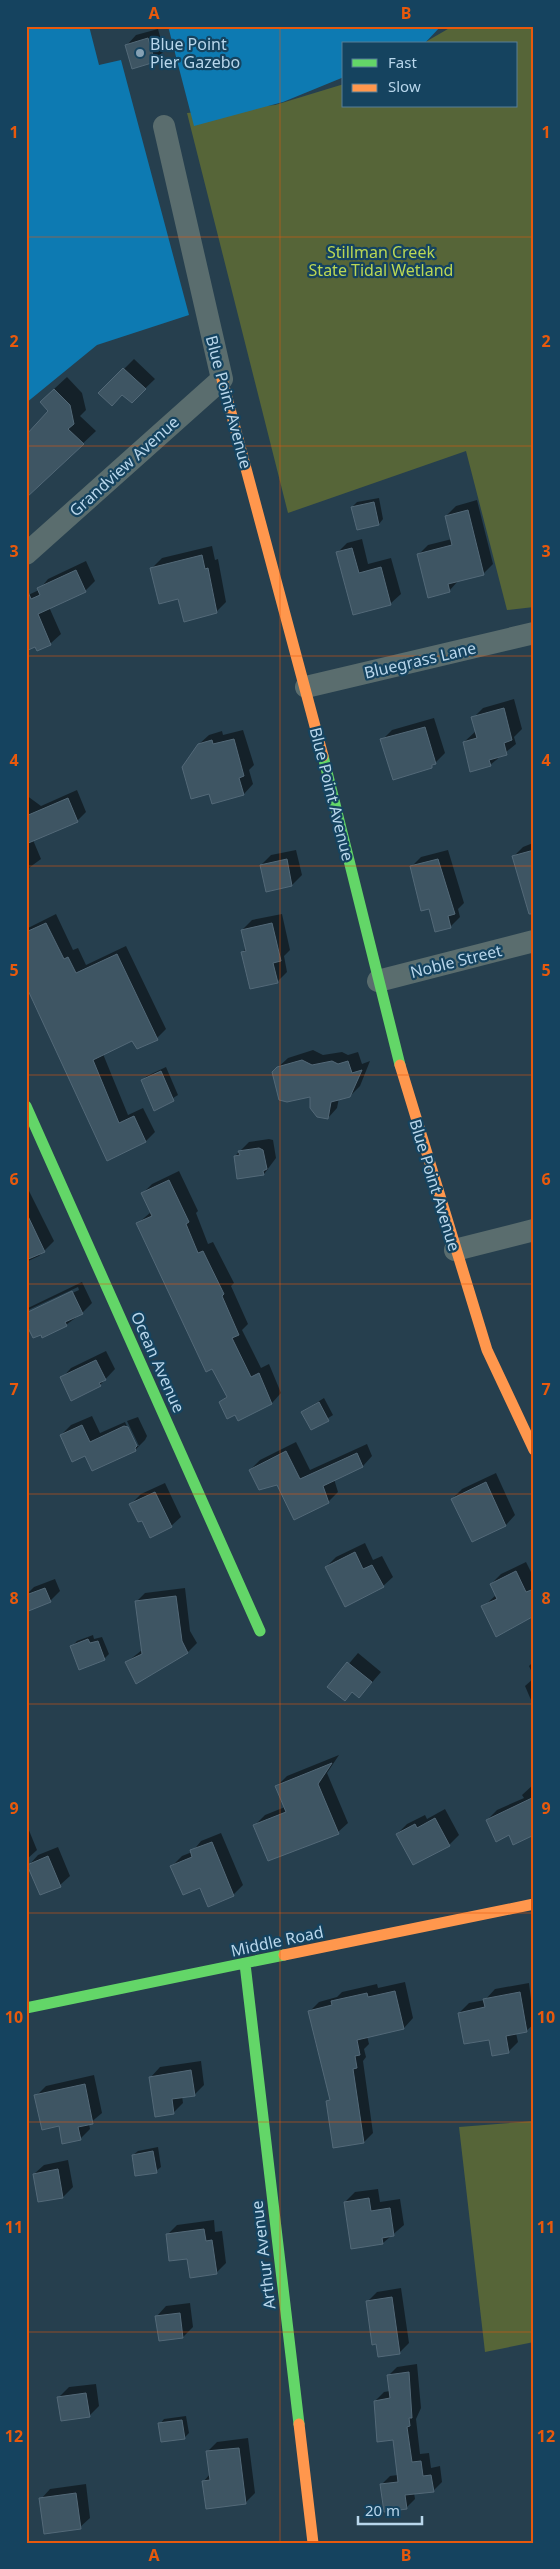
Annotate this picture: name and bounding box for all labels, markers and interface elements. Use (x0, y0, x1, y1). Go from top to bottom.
text: A (148, 2, 160, 24)
text: B (401, 2, 411, 24)
place label: Blue Point Pier Gazebo (150, 33, 240, 73)
legend (342, 42, 518, 108)
marker: Blue Point Pier Gazebo (134, 47, 146, 59)
text: Fast (388, 52, 417, 72)
text: Slow (388, 76, 421, 96)
text: 1 (9, 121, 19, 143)
text: 1 (541, 121, 551, 143)
park label: Stillman Creek State Tidal Wetland (309, 241, 453, 281)
text: 2 (9, 330, 19, 352)
text: 2 (541, 330, 551, 352)
street label: Blue Point Avenue (201, 333, 257, 471)
street label: Grandview Avenue (64, 411, 184, 521)
text: 3 (9, 540, 19, 562)
text: 3 (541, 540, 551, 562)
street label: Bluegrass Lane (362, 636, 478, 684)
street label: Blue Point Avenue (305, 725, 359, 863)
text: 4 (9, 749, 19, 771)
text: 4 (541, 749, 551, 771)
street label: Noble Street (408, 939, 504, 983)
text: 5 (9, 959, 19, 981)
text: 5 (541, 959, 551, 981)
street label: Blue Point Avenue (404, 1116, 466, 1254)
text: 6 (9, 1168, 19, 1190)
text: 6 (541, 1168, 551, 1190)
street label: Ocean Avenue (126, 1308, 190, 1416)
text: 7 (9, 1378, 19, 1400)
text: 7 (541, 1378, 551, 1400)
text: 8 (9, 1587, 19, 1609)
text: 8 (541, 1587, 551, 1609)
text: 9 (9, 1797, 19, 1819)
text: 9 (541, 1797, 551, 1819)
street label: Middle Road (229, 1920, 325, 1962)
text: 10 (5, 2006, 23, 2028)
text: 10 (537, 2006, 555, 2028)
street label: Arthur Avenue (245, 2199, 281, 2311)
text: 11 (5, 2216, 23, 2238)
text: 11 (537, 2216, 555, 2238)
text: 12 (5, 2425, 23, 2447)
text: 12 (537, 2425, 555, 2447)
scale bar (358, 2494, 421, 2526)
text: 20 m (365, 2500, 400, 2520)
text: A (148, 2544, 160, 2566)
text: B (401, 2544, 411, 2566)

